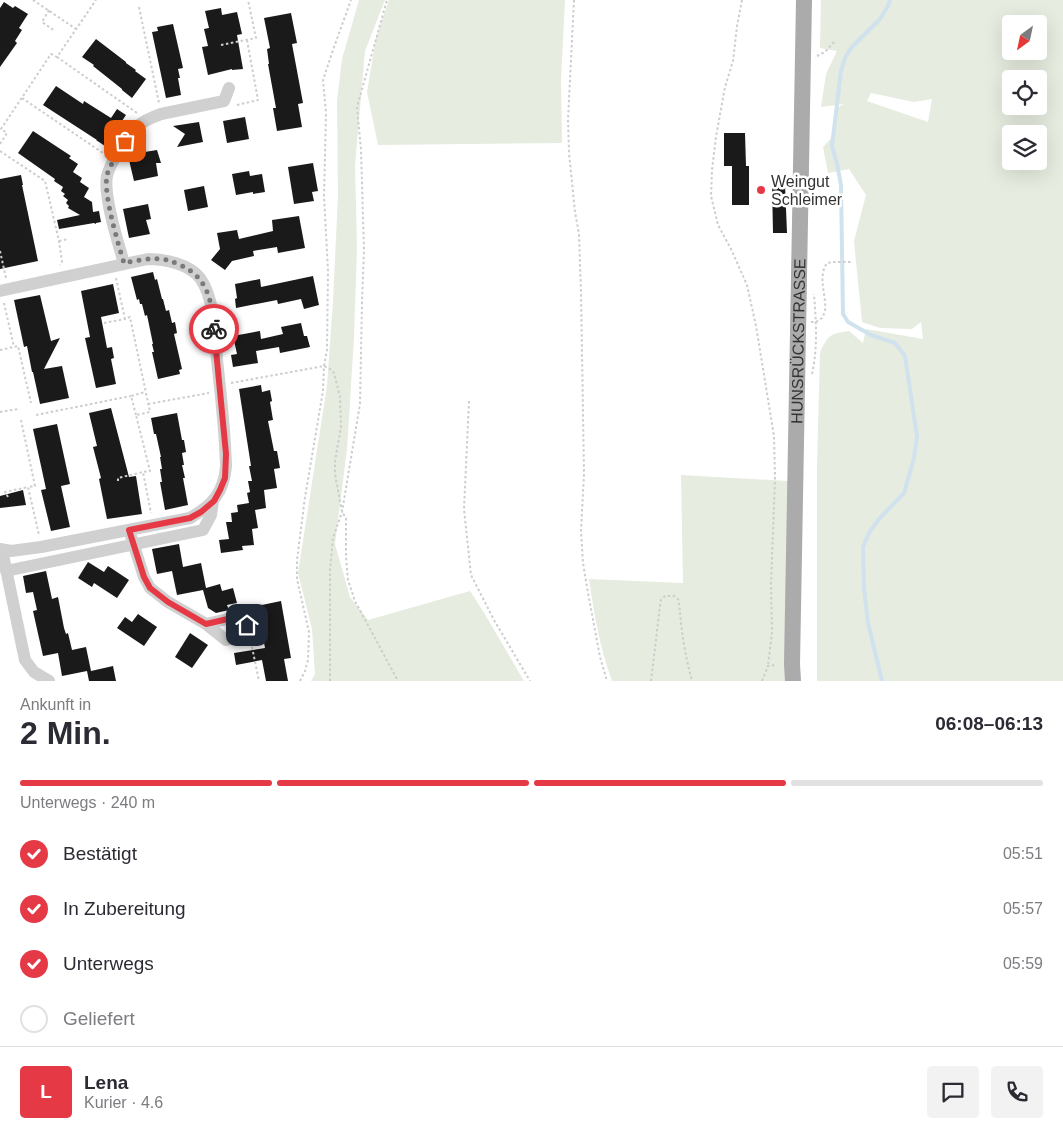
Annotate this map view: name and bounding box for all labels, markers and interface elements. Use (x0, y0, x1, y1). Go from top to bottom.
north arrow (1002, 15, 1048, 60)
map controls (1002, 15, 1047, 170)
button: locate (1002, 70, 1047, 115)
pin (104, 120, 146, 162)
button: layers (1002, 125, 1047, 170)
icon: bag (111, 127, 139, 155)
place label: Weingut Schleimer (771, 173, 843, 208)
marker: Weingut Schleimer (755, 184, 767, 196)
street label: HUNSRÜCKSTRASSE (788, 258, 808, 424)
courier (189, 304, 239, 354)
icon: bike (200, 315, 228, 343)
pin (226, 604, 268, 646)
icon: home (233, 611, 261, 639)
text: Ankunft in (20, 696, 91, 713)
text: 06:08–06:13 (935, 713, 1043, 734)
text: 2 Min. (20, 715, 111, 751)
text: Unterwegs · 240 m (20, 794, 155, 811)
icon: check (20, 840, 48, 868)
text: Bestätigt (63, 843, 137, 864)
text: 05:51 (1003, 845, 1043, 862)
icon: check (20, 895, 48, 923)
text: In Zubereitung (63, 898, 186, 919)
text: 05:57 (1003, 900, 1043, 917)
icon: check (20, 950, 48, 978)
text: Unterwegs (63, 953, 154, 974)
text: 05:59 (1003, 955, 1043, 972)
text: Geliefert (63, 1008, 135, 1029)
button: chat (927, 1066, 979, 1118)
button: phone (991, 1066, 1043, 1118)
text: Lena (84, 1072, 128, 1093)
text: L (40, 1081, 52, 1102)
text: Kurier · 4.6 (84, 1094, 163, 1111)

